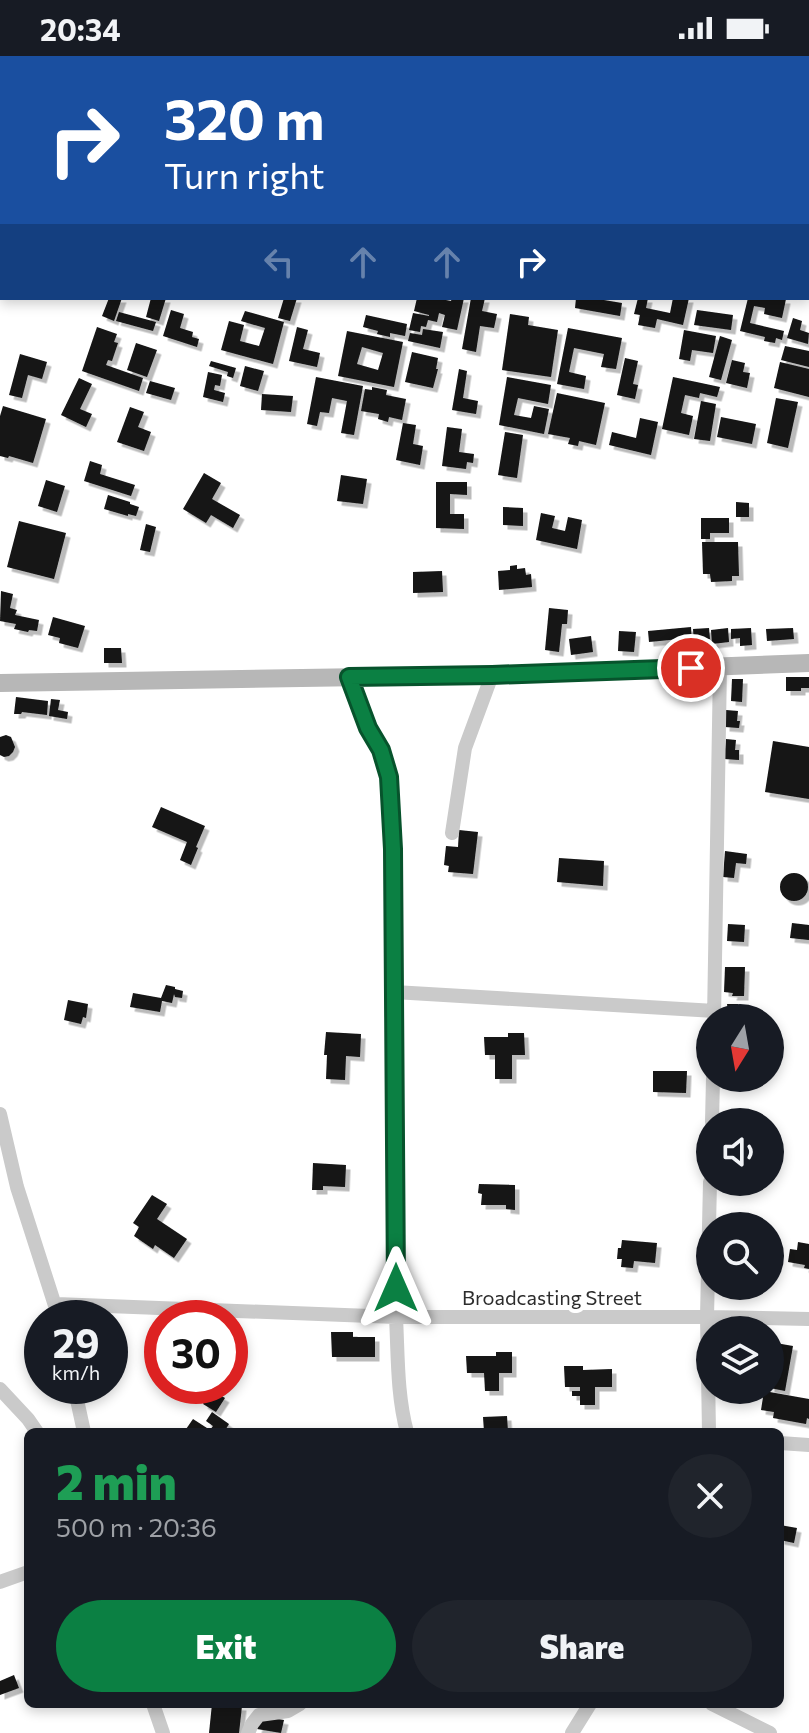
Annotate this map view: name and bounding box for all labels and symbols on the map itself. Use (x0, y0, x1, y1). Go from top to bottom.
pin (657, 634, 725, 702)
north arrow (696, 1004, 784, 1092)
position arrow (354, 1246, 438, 1330)
street label: Broadcasting Street (462, 1285, 642, 1309)
speed limit sign: 30 (144, 1300, 248, 1404)

